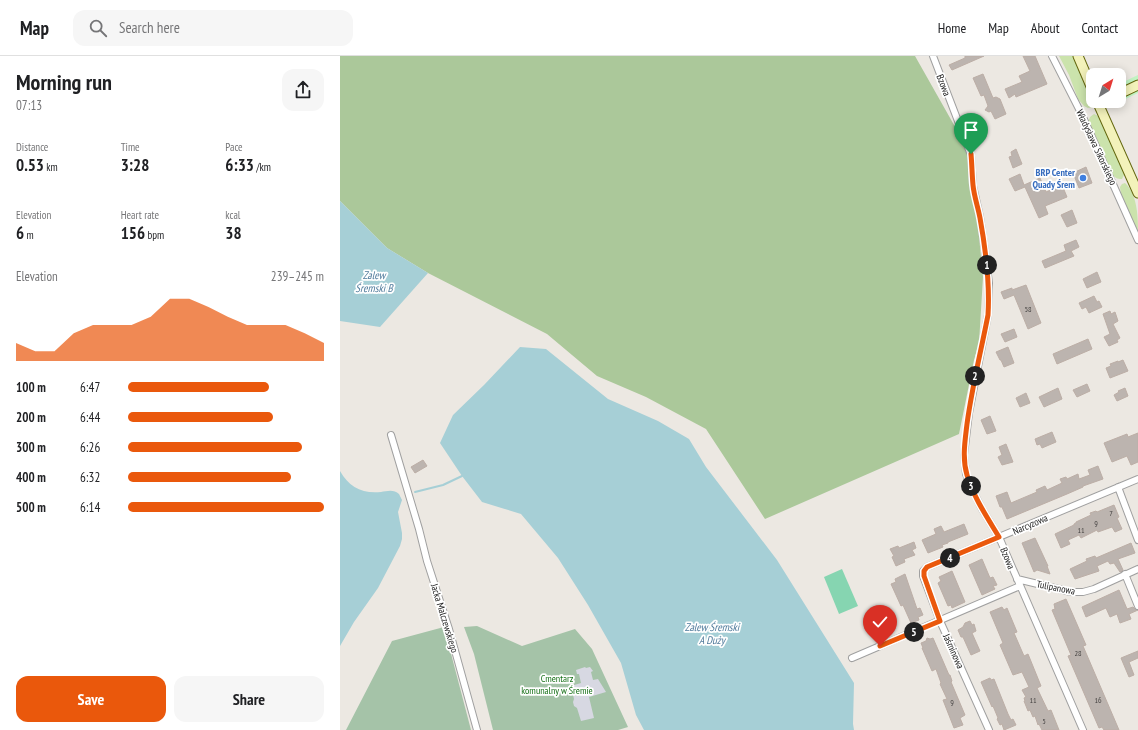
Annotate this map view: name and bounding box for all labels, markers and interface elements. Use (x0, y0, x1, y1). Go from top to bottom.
search box (73, 10, 353, 46)
text: Map (20, 16, 49, 40)
icon: search (87, 17, 109, 39)
text: Search here (119, 18, 180, 37)
text: Home (938, 19, 966, 37)
text: Map (988, 19, 1009, 37)
text: About (1031, 19, 1060, 37)
text: Contact (1082, 19, 1118, 37)
text: Morning run (16, 68, 112, 96)
north arrow (1086, 68, 1126, 108)
map controls (1086, 68, 1126, 108)
button: share (282, 69, 324, 111)
street label: Bzowa (933, 72, 954, 98)
text: 07:13 (16, 97, 42, 114)
street label: Władysława Sikorskiego (1073, 107, 1120, 187)
pin (954, 113, 988, 154)
icon: arrive (960, 119, 982, 141)
text: Distance (16, 140, 48, 154)
text: Time (121, 140, 140, 154)
text: Pace (225, 140, 243, 154)
text: 0.53 (16, 154, 44, 176)
text: 3:28 (121, 154, 149, 176)
text: 6:33 (225, 154, 254, 176)
text: km (44, 160, 58, 174)
text: /km (254, 160, 271, 174)
place label: BRP Center Quady Śrem (1032, 166, 1075, 191)
marker: BRP Center Quady Śrem (1078, 173, 1088, 183)
text: Elevation (16, 208, 51, 222)
text: Heart rate (121, 208, 159, 222)
text: kcal (225, 208, 240, 222)
text: 6 (16, 222, 24, 244)
text: 156 (121, 222, 145, 244)
text: 38 (225, 222, 242, 244)
text: m (24, 228, 34, 242)
text: bpm (145, 228, 164, 242)
pin: 1 (977, 255, 997, 275)
text: 1 (984, 258, 990, 272)
text: Elevation (16, 268, 58, 285)
text: 239–245 m (271, 268, 324, 285)
water label: Zalew Śremski B (355, 268, 394, 295)
house number: 58 (1024, 304, 1032, 314)
pin: 2 (965, 366, 985, 386)
text: 2 (972, 369, 978, 383)
text: 100 m (16, 379, 46, 396)
text: 6:47 (80, 379, 100, 396)
text: 200 m (16, 409, 46, 426)
text: 6:44 (80, 409, 100, 426)
text: 300 m (16, 439, 46, 456)
text: 6:26 (80, 439, 100, 456)
text: 400 m (16, 469, 46, 486)
text: 6:32 (80, 469, 100, 486)
pin: 3 (961, 476, 981, 496)
text: 3 (968, 479, 974, 493)
text: 500 m (16, 499, 46, 516)
text: 6:14 (80, 499, 100, 516)
house number: 7 (1109, 508, 1113, 518)
street label: Narcyzowa (1011, 511, 1050, 538)
house number: 9 (1094, 518, 1098, 528)
house number: 11 (1077, 525, 1085, 535)
street label: Bzowa (997, 545, 1018, 571)
pin: 4 (940, 548, 960, 568)
text: 4 (947, 551, 953, 565)
street label: Tulipanowa (1035, 577, 1076, 598)
street label: Jacka Malczewskiego (428, 581, 461, 654)
pin (863, 605, 897, 646)
icon: check (869, 611, 891, 633)
water label: Zalew Śremski A Duży (685, 620, 741, 647)
pin: 5 (904, 622, 924, 642)
text: 5 (911, 625, 917, 639)
street label: Jaśminowa (940, 631, 967, 671)
house number: 28 (1074, 648, 1082, 658)
park label: Cmentarz komunalny w Śremie (521, 672, 593, 697)
button: Save (16, 676, 166, 722)
button: Share (174, 676, 324, 722)
house number: 11 (1029, 695, 1037, 705)
house number: 16 (1094, 695, 1102, 705)
house number: 9 (950, 697, 954, 707)
house number: 5 (1042, 716, 1046, 726)

